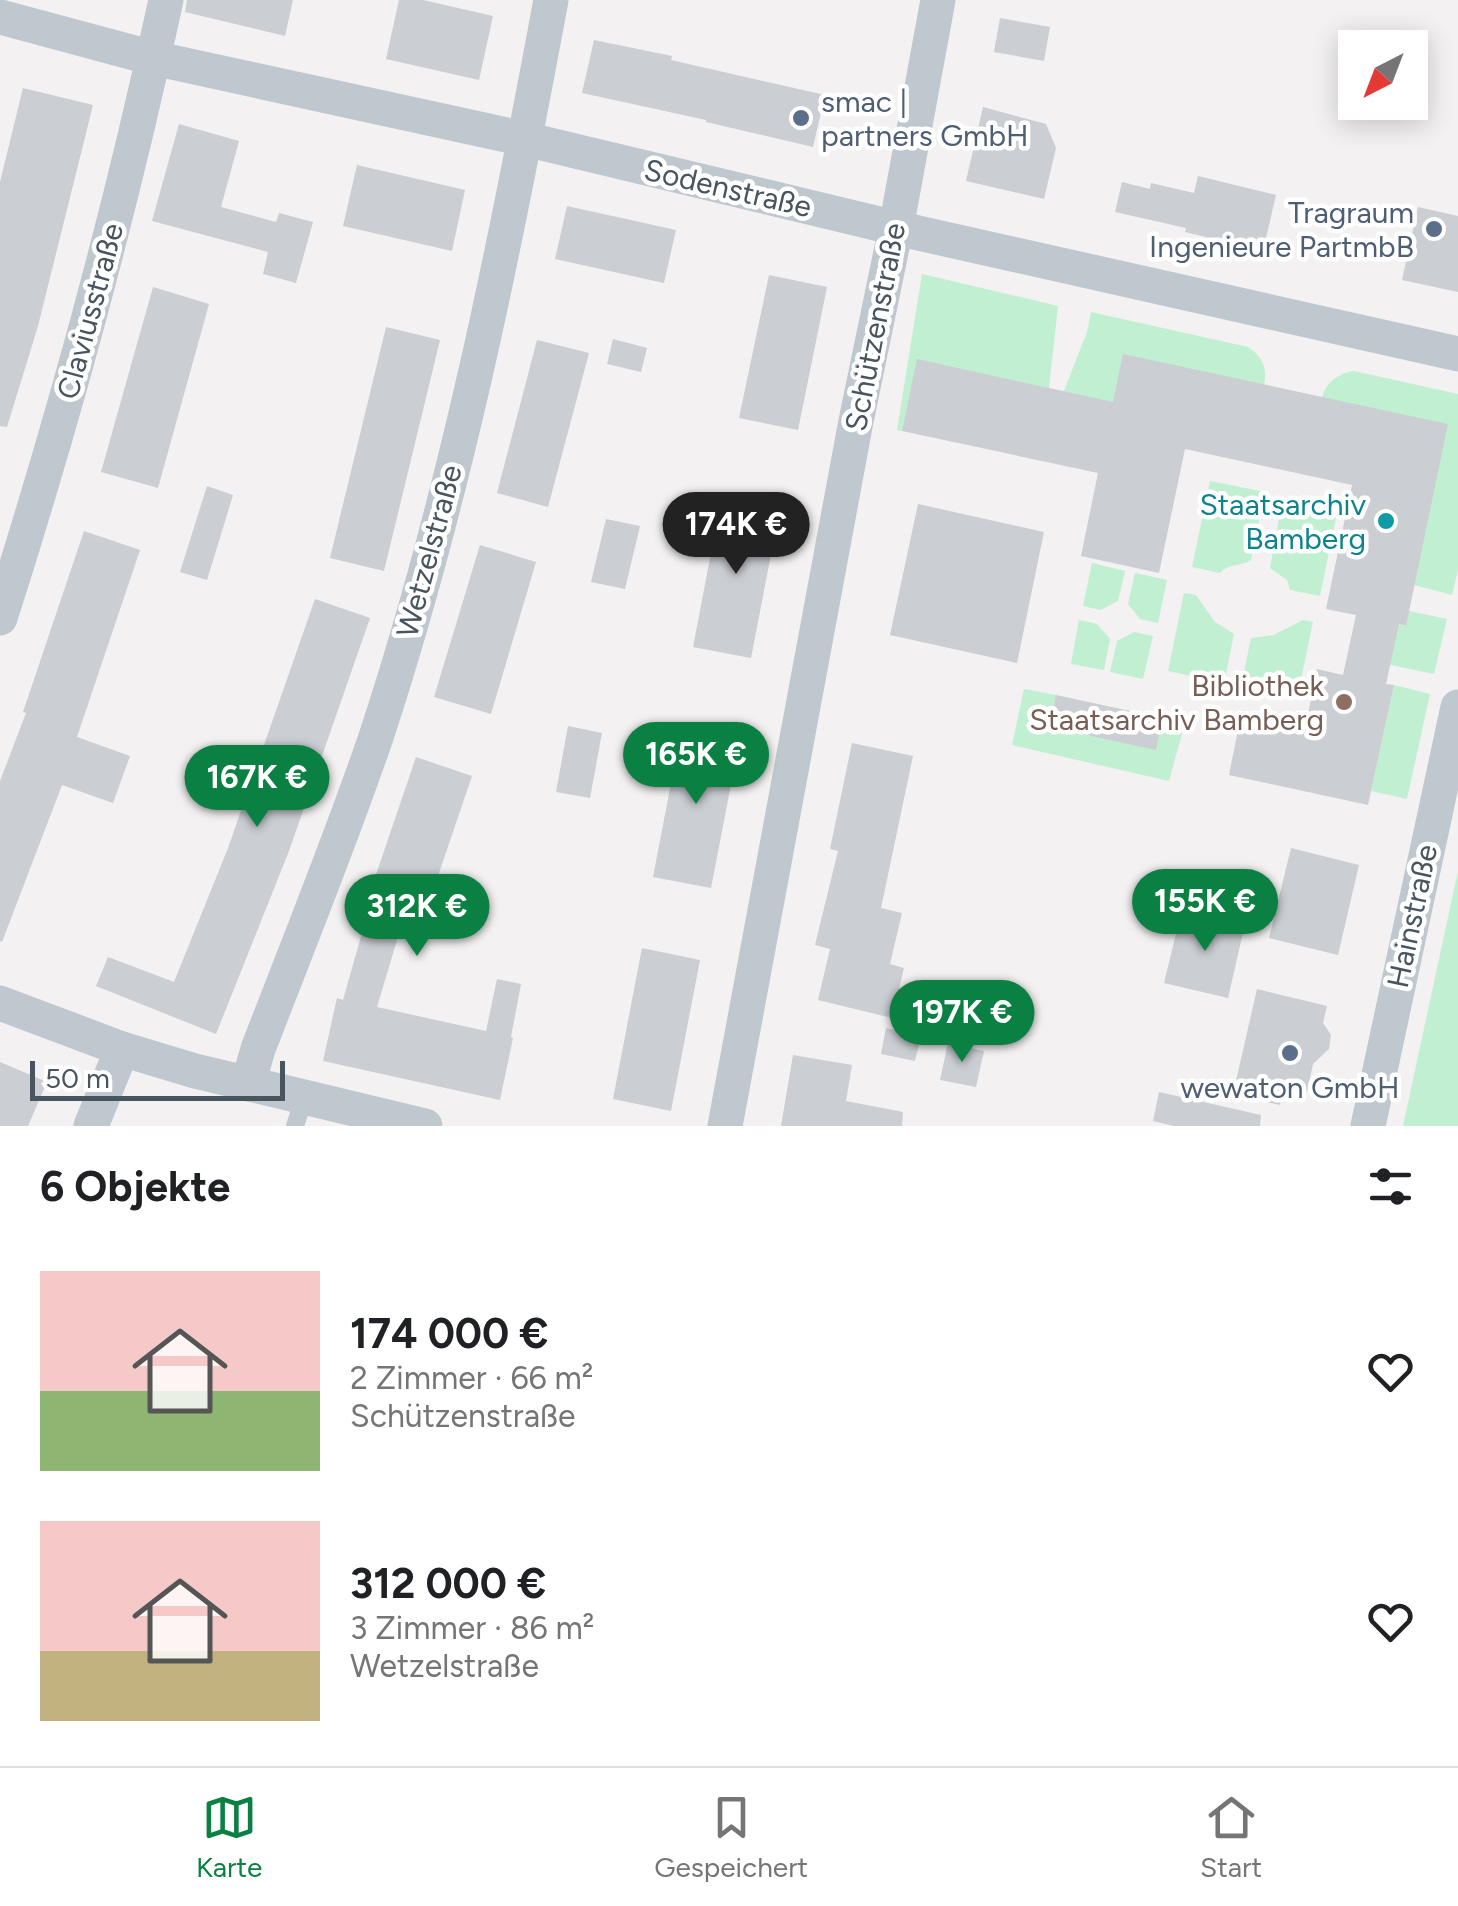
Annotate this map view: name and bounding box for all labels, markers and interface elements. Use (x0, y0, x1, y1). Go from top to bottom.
north arrow (1338, 30, 1428, 120)
map controls (1338, 30, 1428, 120)
place label: smac | partners GmbH (821, 83, 1029, 154)
marker: smac | partners GmbH (790, 107, 812, 129)
street label: Sodenstraße (641, 151, 815, 225)
place label: Tragraum Ingenieure PartmbB (1149, 194, 1414, 265)
marker: Tragraum Ingenieure PartmbB (1423, 218, 1445, 240)
street label: Claviusstraße (49, 219, 131, 403)
street label: Schützenstraße (837, 220, 913, 434)
street label: Wetzelstraße (388, 461, 470, 641)
place label: Staatsarchiv Bamberg (1199, 486, 1366, 557)
pin: 174K € (655, 492, 817, 577)
text: 174K € (685, 505, 787, 543)
marker: Staatsarchiv Bamberg (1375, 510, 1397, 532)
place label: Bibliothek Staatsarchiv Bamberg (1029, 667, 1324, 738)
marker: Bibliothek Staatsarchiv Bamberg (1333, 691, 1355, 713)
pin: 165K € (615, 722, 777, 807)
text: 165K € (645, 735, 747, 773)
pin: 167K € (176, 745, 338, 830)
text: 167K € (206, 758, 308, 796)
street label: Hainstraße (1379, 841, 1445, 991)
pin: 155K € (1124, 869, 1286, 954)
pin: 312K € (336, 874, 498, 959)
text: 155K € (1154, 882, 1256, 920)
text: 312K € (367, 887, 468, 925)
pin: 197K € (881, 980, 1043, 1065)
text: 197K € (911, 993, 1013, 1031)
marker: wewaton GmbH (1279, 1042, 1301, 1064)
scale bar (30, 1056, 285, 1100)
text: 50 m (45, 1061, 110, 1095)
place label: wewaton GmbH (1181, 1069, 1399, 1106)
icon: filters (1363, 1159, 1418, 1214)
text: 6 Objekte (40, 1161, 230, 1212)
text: 174 000 € (350, 1308, 549, 1359)
icon: home (120, 1311, 240, 1431)
icon: heart (1363, 1344, 1418, 1399)
text: 2 Zimmer · 66 m² (350, 1359, 593, 1397)
text: Schützenstraße (350, 1397, 575, 1435)
text: 312 000 € (350, 1558, 546, 1609)
icon: home (120, 1561, 240, 1681)
icon: heart (1363, 1594, 1418, 1649)
text: 3 Zimmer · 86 m² (350, 1609, 594, 1647)
text: Wetzelstraße (350, 1647, 539, 1685)
tab: Karte (196, 1790, 262, 1884)
tab: Gespeichert (654, 1790, 808, 1884)
tab: Start (1200, 1790, 1262, 1884)

